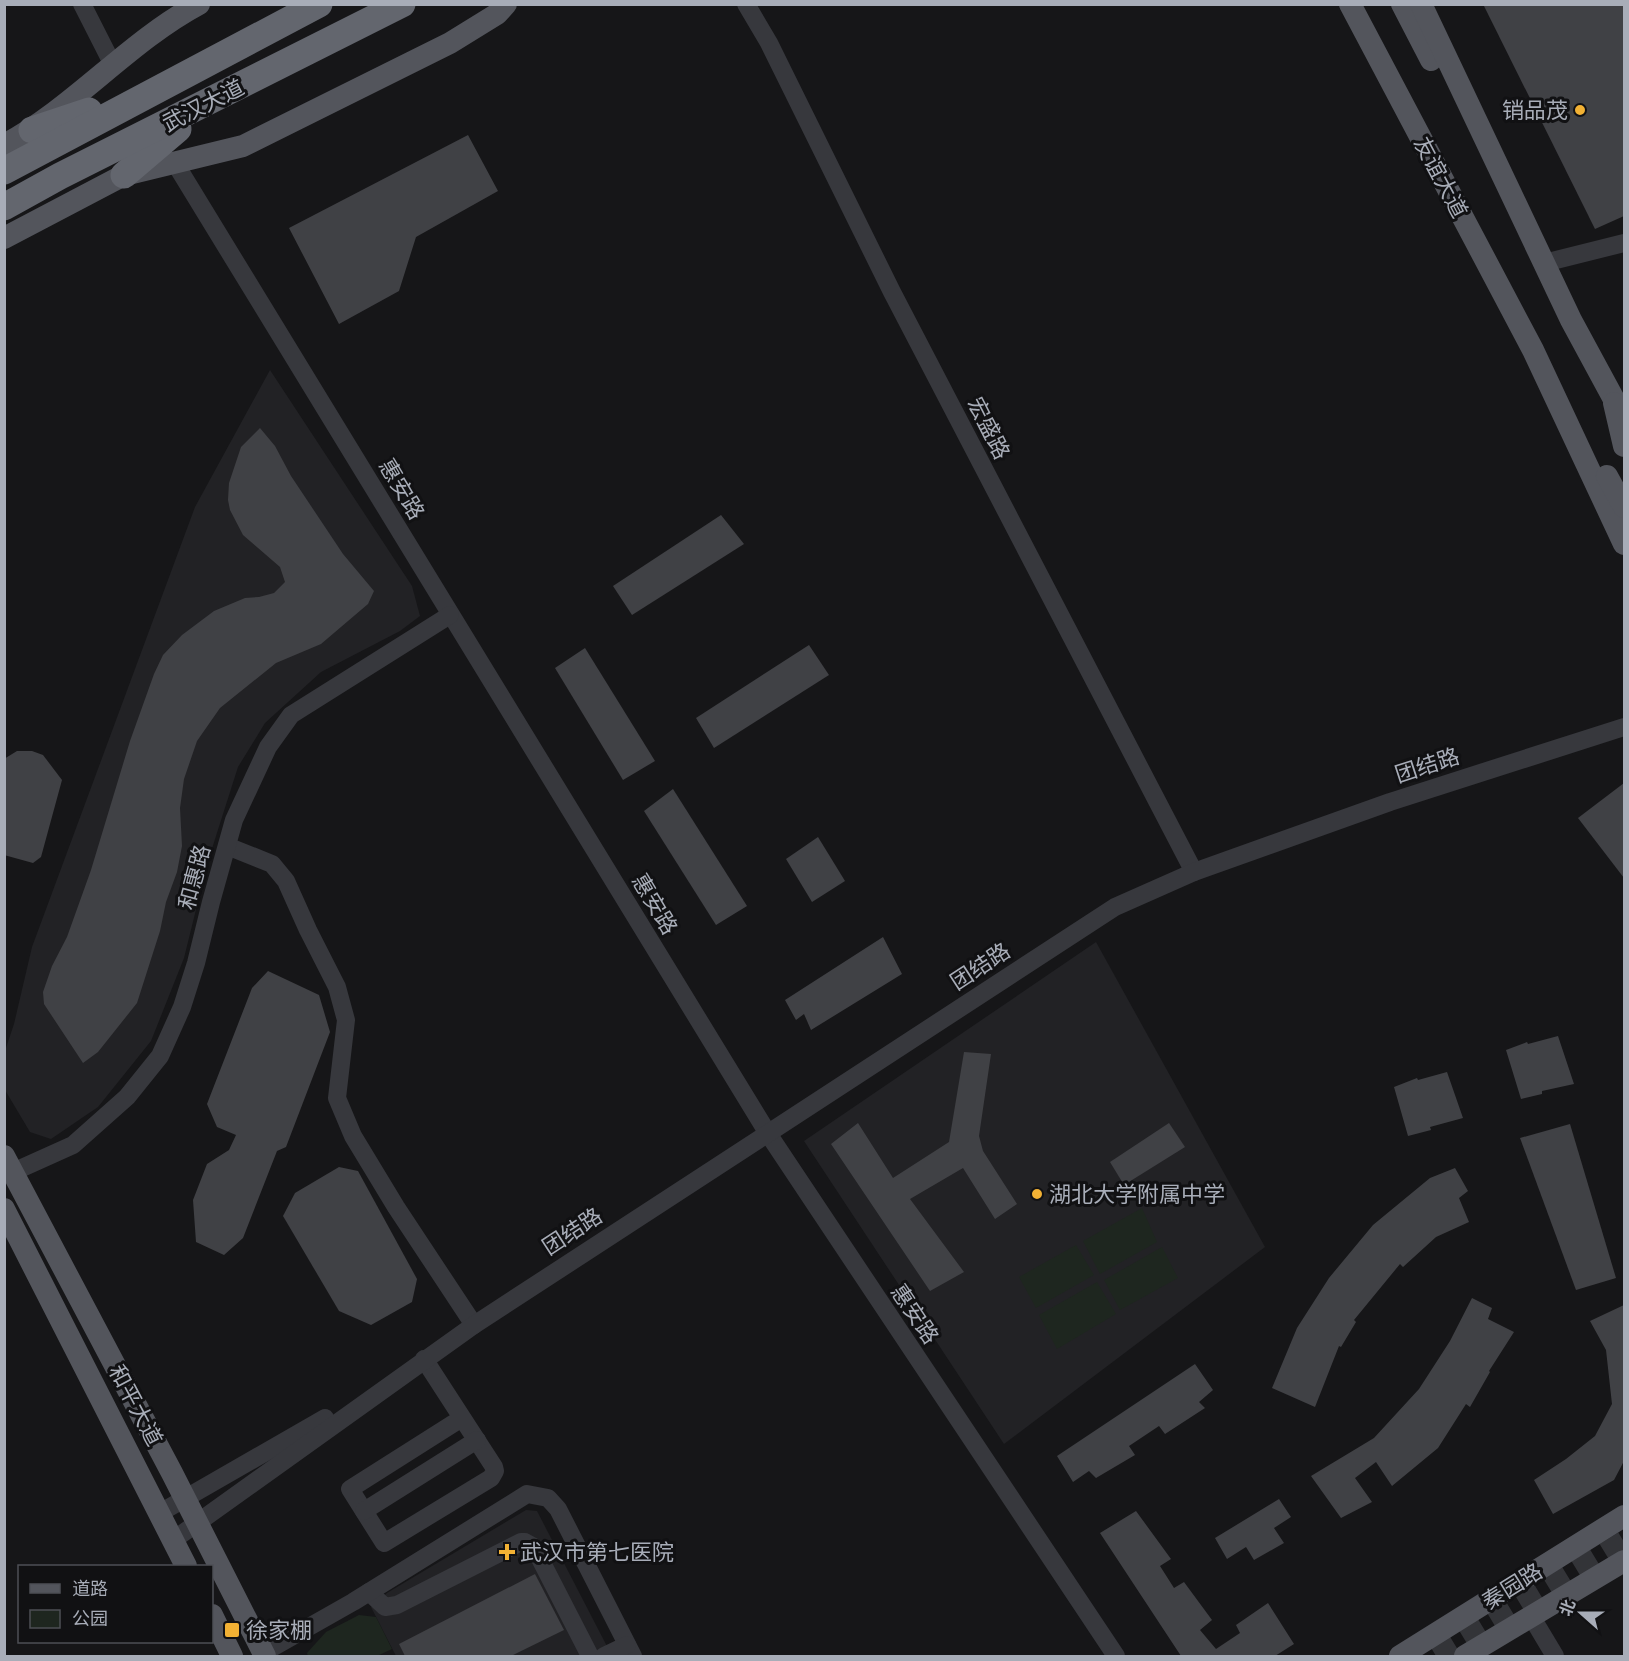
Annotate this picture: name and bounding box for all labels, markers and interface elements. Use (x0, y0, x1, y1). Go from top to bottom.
street label: 武汉大道 (157, 73, 249, 137)
place label: 销品茂 (1502, 96, 1568, 124)
marker: 销品茂 (1573, 103, 1587, 117)
street label: 友谊大道 (1408, 132, 1474, 222)
street label: 宏盛路 (962, 392, 1016, 464)
street label: 惠安路 (373, 453, 431, 525)
street label: 团结路 (1391, 741, 1463, 789)
street label: 和惠路 (172, 841, 216, 913)
street label: 惠安路 (626, 868, 684, 940)
street label: 团结路 (945, 936, 1015, 996)
place label: 湖北大学附属中学 (1049, 1180, 1225, 1208)
marker: 湖北大学附属中学 (1030, 1187, 1044, 1201)
street label: 团结路 (537, 1201, 607, 1261)
street label: 惠安路 (885, 1279, 945, 1349)
street label: 和平大道 (103, 1360, 169, 1450)
place label: 武汉市第七医院 (520, 1538, 674, 1566)
marker: 武汉市第七医院 (498, 1543, 516, 1561)
street label: 秦园路 (1477, 1557, 1547, 1615)
legend (18, 1565, 213, 1643)
text: 道路 (72, 1577, 108, 1600)
north arrow (1551, 1583, 1611, 1643)
text: 北 (1555, 1597, 1580, 1619)
text: 公园 (72, 1607, 108, 1630)
place label: 徐家棚 (246, 1616, 312, 1644)
marker: 徐家棚 (223, 1621, 241, 1639)

